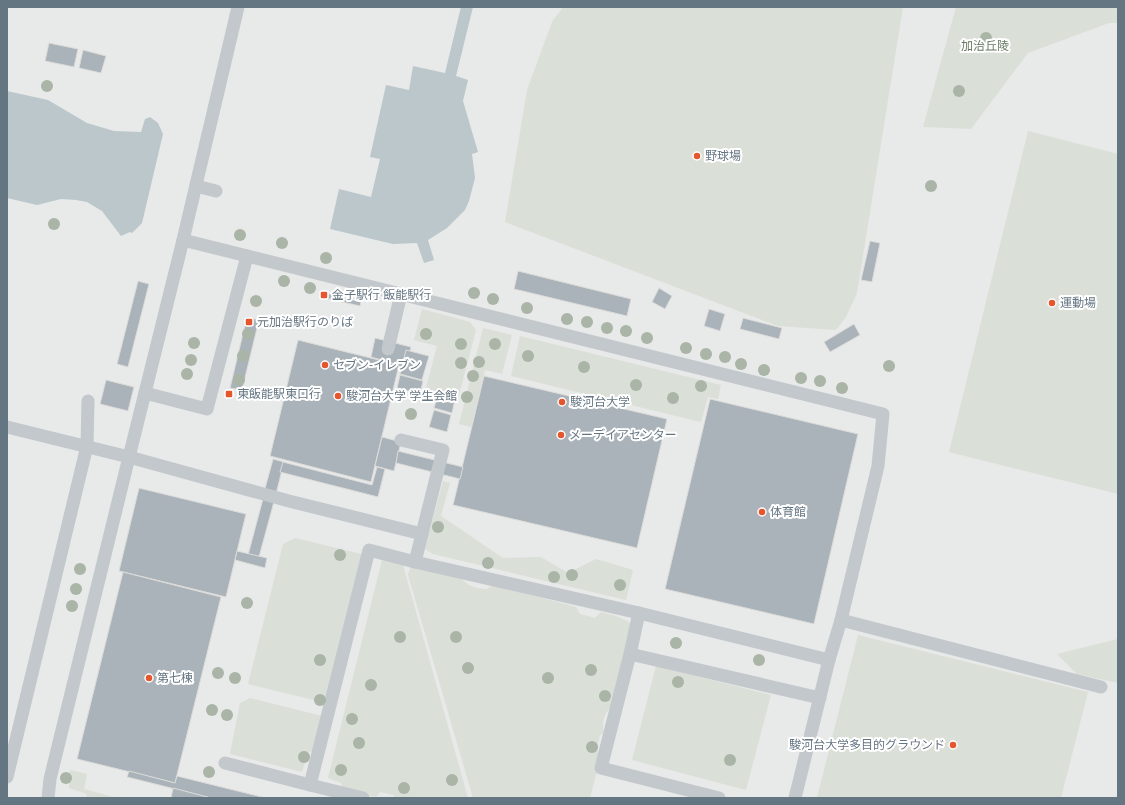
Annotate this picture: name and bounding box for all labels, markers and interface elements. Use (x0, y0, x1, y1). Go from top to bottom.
park label: 加治丘陵 (961, 39, 1009, 53)
place label: 野球場 (705, 149, 741, 163)
marker: 野球場 (692, 151, 702, 161)
place label: 金子駅行 飯能駅行 (332, 288, 431, 302)
marker: 金子駅行 飯能駅行 (319, 290, 329, 300)
place label: 運動場 (1060, 296, 1096, 310)
marker: 運動場 (1047, 298, 1057, 308)
place label: 元加治駅行のりば (257, 315, 353, 329)
marker: 元加治駅行のりば (244, 317, 254, 327)
place label: セブン-イレブン (333, 358, 421, 372)
marker: セブン-イレブン (320, 360, 330, 370)
place label: 東飯能駅東口行 (237, 387, 321, 401)
marker: 東飯能駅東口行 (224, 389, 234, 399)
place label: 駿河台大学 学生会館 (346, 389, 457, 403)
marker: 駿河台大学 学生会館 (333, 391, 343, 401)
place label: 駿河台大学 (570, 395, 630, 409)
marker: 駿河台大学 (557, 397, 567, 407)
place label: メーデイアセンター (569, 428, 677, 442)
marker: メーデイアセンター (556, 430, 566, 440)
place label: 体育館 (770, 505, 806, 519)
marker: 体育館 (757, 507, 767, 517)
place label: 第七棟 (157, 671, 193, 685)
marker: 第七棟 (144, 673, 154, 683)
place label: 駿河台大学多目的グラウンド (789, 738, 945, 752)
marker: 駿河台大学多目的グラウンド (948, 740, 958, 750)

